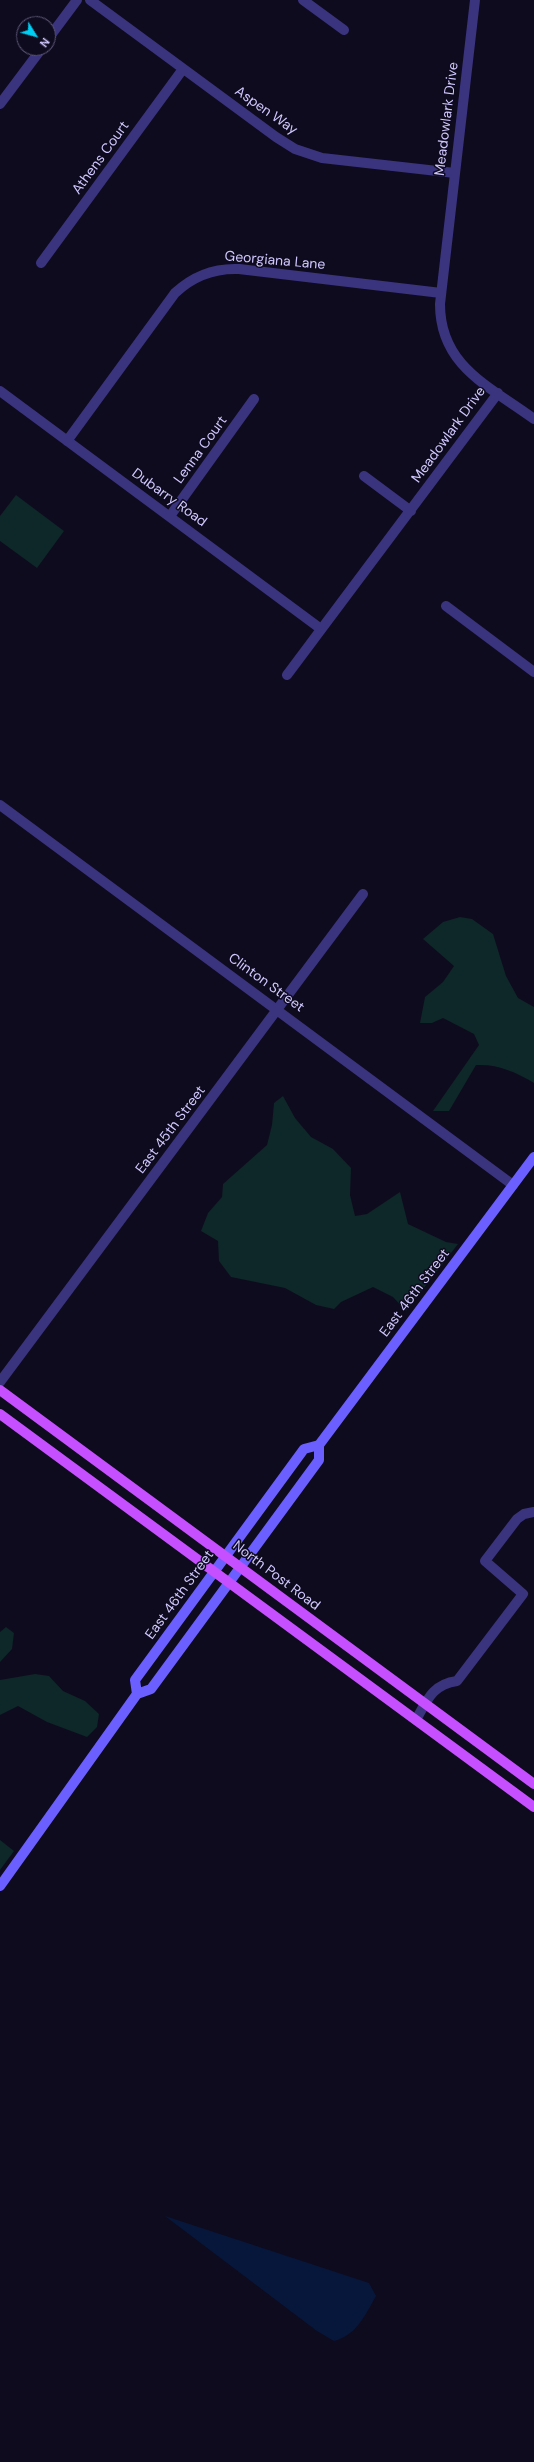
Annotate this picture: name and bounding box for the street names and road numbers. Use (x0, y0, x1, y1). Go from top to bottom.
street label: Meadowlark Drive (432, 61, 462, 177)
street label: Aspen Way (231, 83, 301, 139)
street label: Athens Court (69, 118, 133, 198)
street label: Georgiana Lane (224, 248, 326, 274)
street label: Meadowlark Drive (408, 384, 490, 486)
street label: Lenna Court (171, 413, 231, 487)
street label: Dubarry Road (128, 465, 210, 531)
street label: Clinton Street (225, 950, 307, 1016)
street label: East 45th Street (133, 1083, 209, 1177)
street label: East 46th Street (376, 1246, 454, 1340)
street label: North Post Road (229, 1538, 323, 1614)
street label: East 46th Street (142, 1547, 218, 1643)

